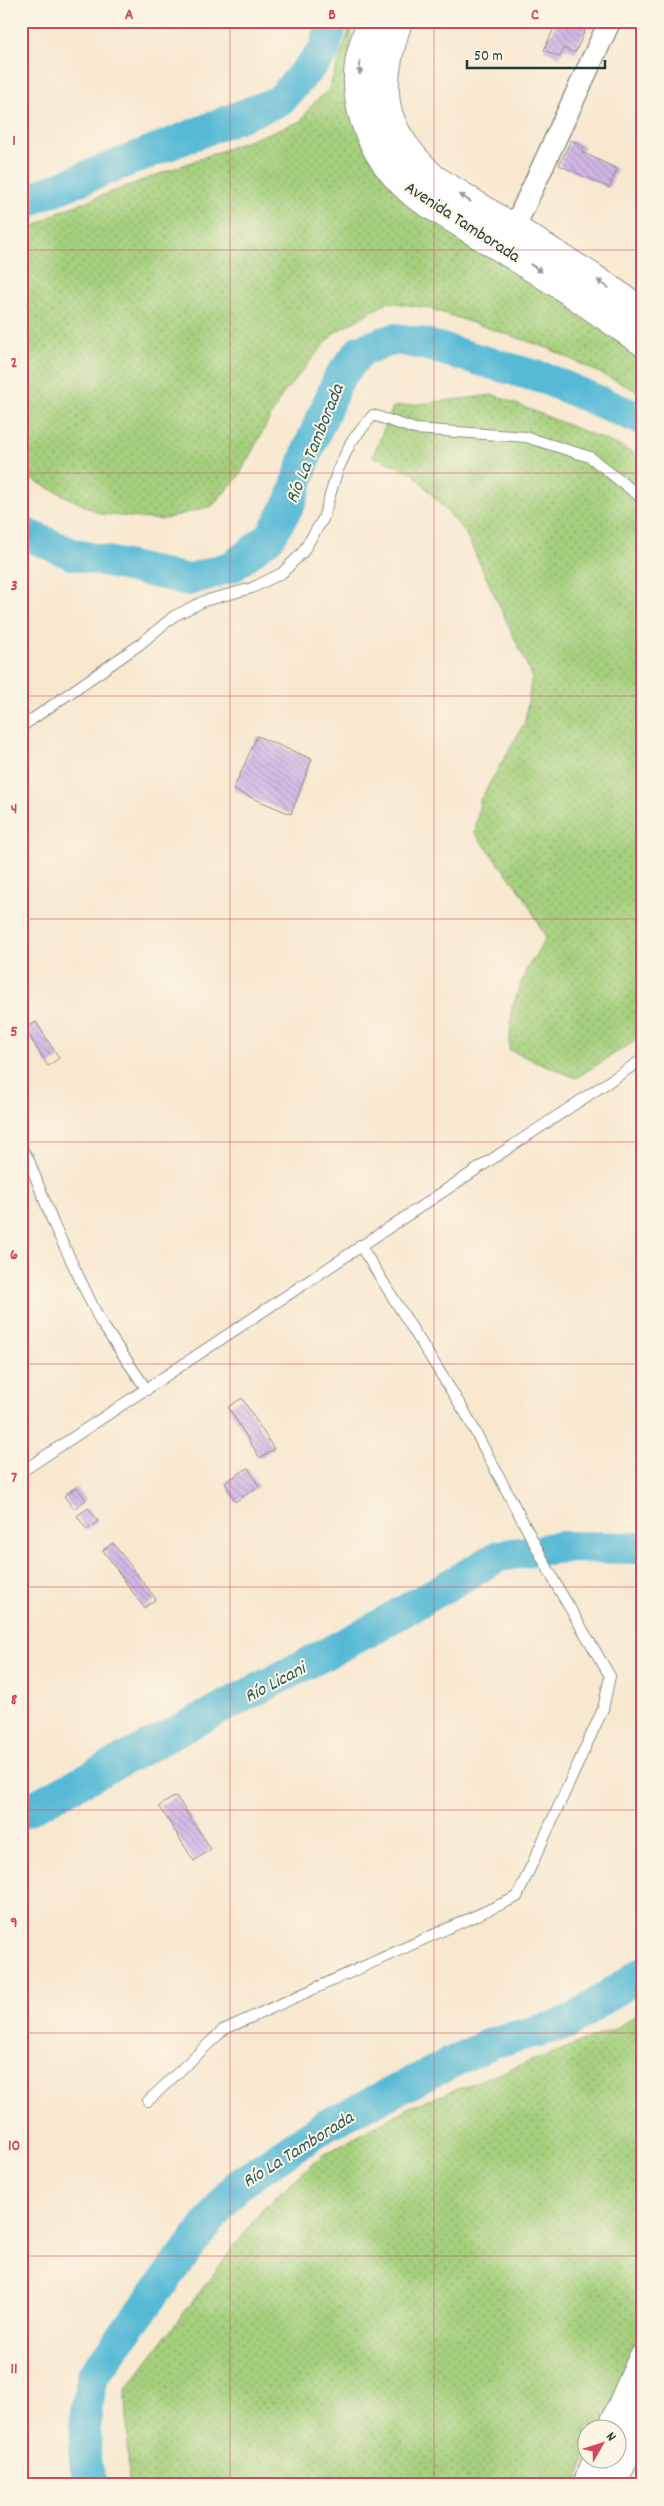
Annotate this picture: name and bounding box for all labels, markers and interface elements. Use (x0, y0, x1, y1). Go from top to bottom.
text: A (125, 4, 134, 27)
text: B (328, 4, 336, 27)
text: C (531, 4, 539, 27)
scale bar (467, 38, 604, 70)
text: 50 m (474, 46, 503, 68)
one-way arrow (355, 61, 363, 77)
text: 1 (12, 130, 16, 153)
street label: Avenida Tamborada (399, 176, 525, 270)
one-way arrow (458, 193, 472, 203)
one-way arrow (529, 264, 542, 273)
one-way arrow (596, 279, 609, 289)
text: 2 (11, 352, 18, 375)
water label: Río La Tamborada (280, 380, 353, 508)
text: 3 (10, 575, 18, 598)
text: 4 (11, 798, 17, 821)
text: 5 (10, 1021, 18, 1044)
text: 6 (10, 1244, 18, 1267)
text: 7 (11, 1467, 17, 1490)
water label: Río Licani (240, 1655, 314, 1711)
text: 8 (11, 1689, 18, 1712)
text: 9 (10, 1912, 18, 1935)
water label: Río La Tamborada (238, 2105, 361, 2196)
text: 10 (8, 2135, 20, 2158)
text: 11 (10, 2358, 18, 2381)
north arrow (576, 2418, 626, 2468)
text: N (601, 2428, 621, 2446)

